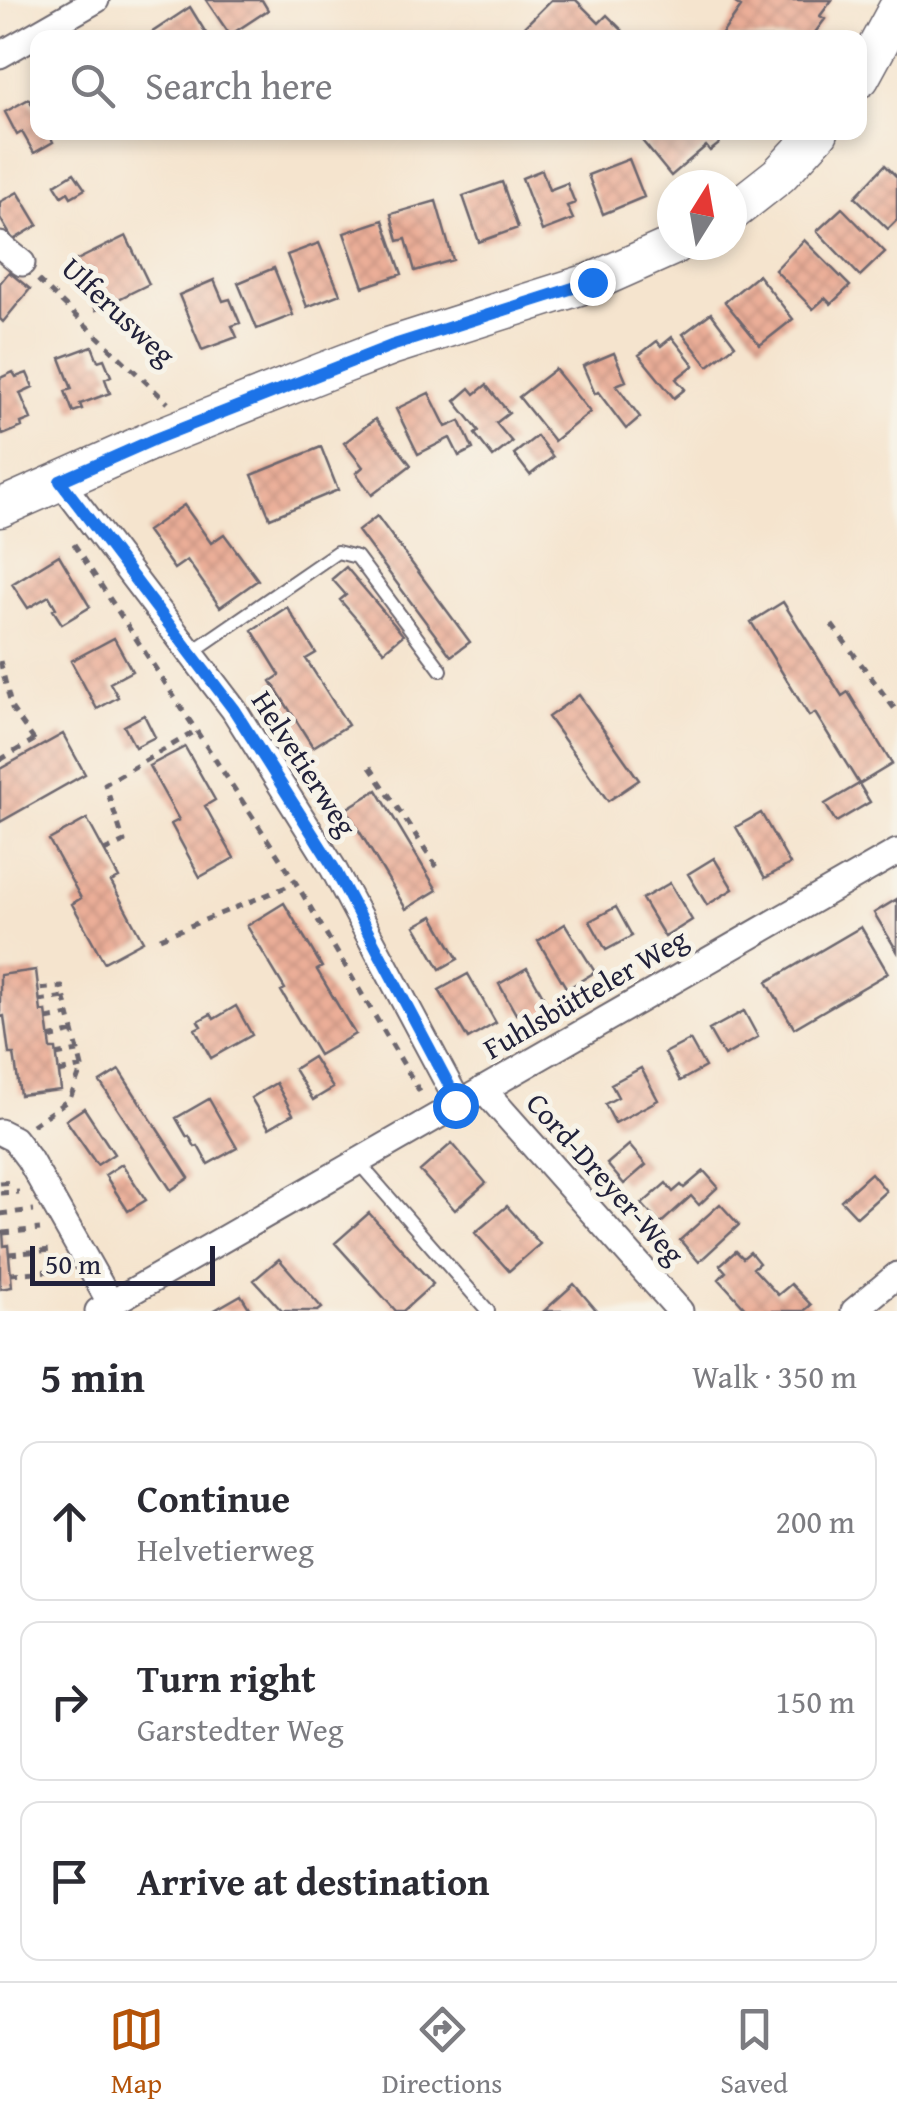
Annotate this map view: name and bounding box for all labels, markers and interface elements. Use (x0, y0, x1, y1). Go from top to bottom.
search box (30, 30, 867, 140)
text: Search here (145, 57, 333, 113)
icon: search (65, 58, 120, 113)
north arrow (657, 170, 747, 260)
street label: Ulferusweg (52, 246, 186, 376)
route end (570, 260, 616, 306)
street label: Helvetierweg (241, 681, 369, 845)
street label: Fuhlsbütteler Weg (474, 916, 696, 1070)
street label: Cord-Dreyer-Weg (517, 1082, 696, 1274)
route start (433, 1083, 479, 1129)
scale bar (30, 1241, 215, 1286)
text: 50 m (45, 1243, 101, 1284)
text: 5 min (40, 1346, 145, 1407)
text: Walk · 350 m (692, 1353, 857, 1400)
text: Continue (137, 1470, 290, 1526)
icon: ahead (42, 1494, 97, 1549)
text: 200 m (776, 1498, 855, 1545)
text: Helvetierweg (137, 1526, 314, 1573)
text: Turn right (137, 1650, 316, 1706)
icon: right (42, 1674, 97, 1729)
text: 150 m (776, 1678, 855, 1725)
text: Garstedter Weg (137, 1706, 344, 1753)
text: Arrive at destination (137, 1853, 490, 1909)
icon: arrive (42, 1854, 97, 1909)
tab: Map (109, 2002, 164, 2103)
tab: Directions (382, 2002, 502, 2103)
tab: Saved (720, 2002, 788, 2103)

